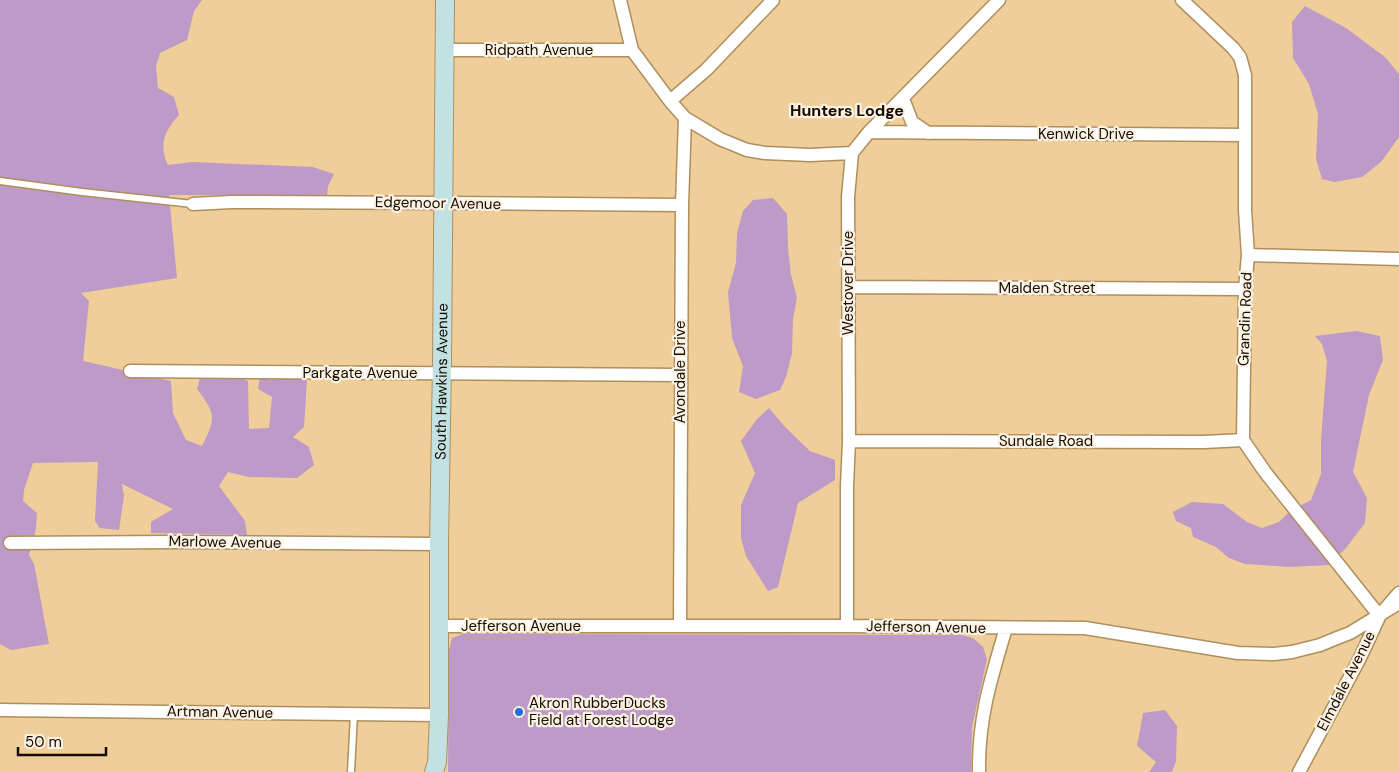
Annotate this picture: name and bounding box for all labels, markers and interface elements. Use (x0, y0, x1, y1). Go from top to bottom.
street label: Ridpath Avenue (485, 40, 593, 60)
district label: Hunters Lodge (790, 100, 904, 121)
street label: Kenwick Drive (1038, 124, 1134, 144)
street label: Edgemoor Avenue (375, 192, 501, 214)
street label: Westover Drive (838, 231, 858, 335)
street label: Grandin Road (1233, 272, 1257, 366)
street label: Malden Street (998, 278, 1096, 298)
street label: South Hawkins Avenue (430, 303, 452, 460)
street label: Avondale Drive (670, 320, 690, 424)
street label: Parkgate Avenue (302, 363, 418, 383)
street label: Sundale Road (999, 431, 1093, 451)
street label: Marlowe Avenue (168, 531, 282, 553)
street label: Jefferson Avenue (461, 616, 581, 636)
street label: Jefferson Avenue (866, 616, 986, 638)
street label: Elmdale Avenue (1312, 628, 1380, 734)
place label: Akron RubberDucks Field at Forest Lodge (529, 693, 674, 730)
street label: Artman Avenue (167, 701, 273, 723)
marker: Akron RubberDucks Field at Forest Lodge (513, 706, 525, 718)
scale bar (18, 724, 105, 756)
text: 50 m (25, 732, 62, 752)

